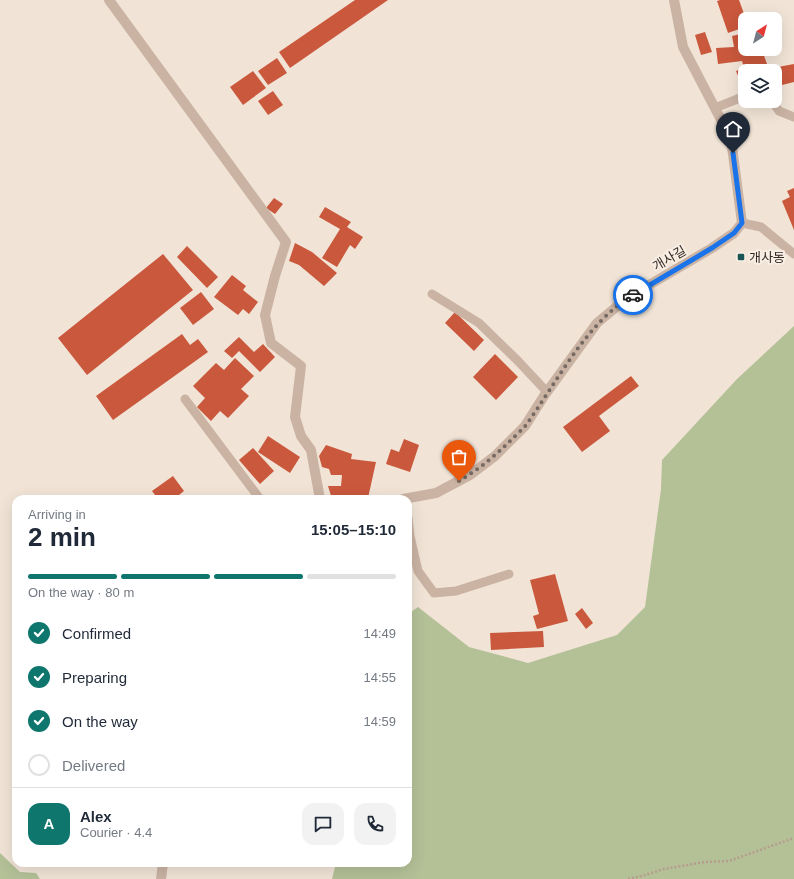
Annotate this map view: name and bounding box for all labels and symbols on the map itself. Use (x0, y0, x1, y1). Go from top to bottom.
north arrow (738, 12, 782, 56)
pin (716, 112, 750, 153)
street label: 개사길 (650, 243, 689, 274)
place label: 개사동 (749, 250, 785, 265)
marker: 개사동 (736, 252, 746, 262)
courier (613, 275, 653, 315)
pin (442, 440, 476, 481)

